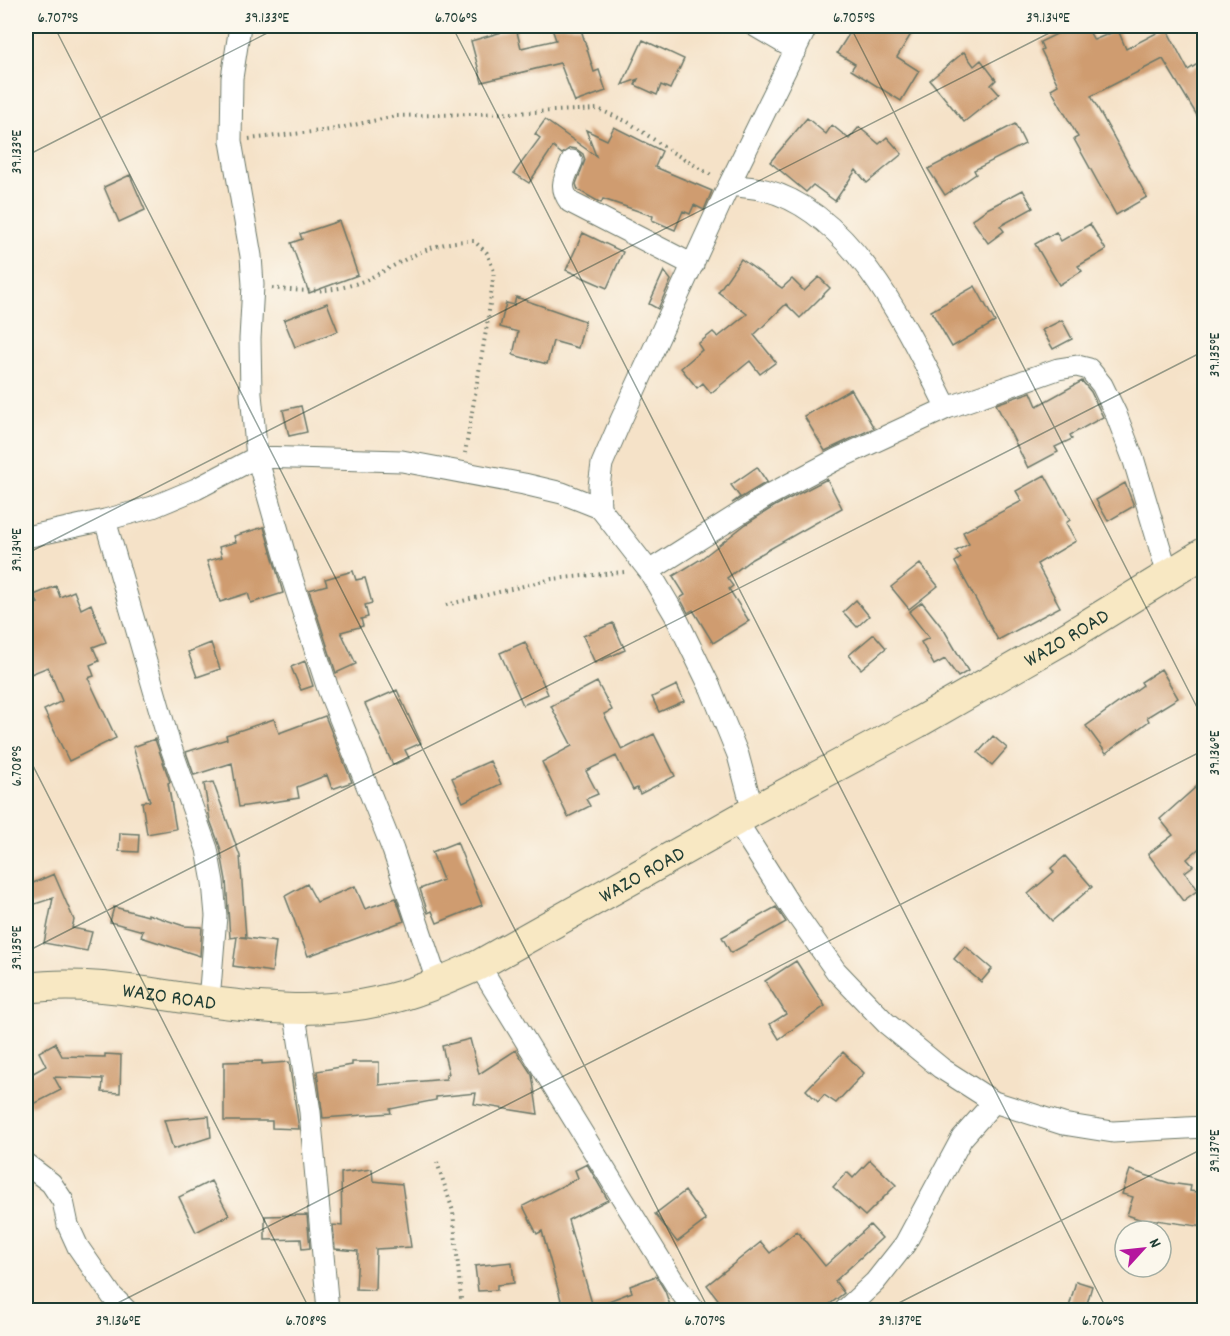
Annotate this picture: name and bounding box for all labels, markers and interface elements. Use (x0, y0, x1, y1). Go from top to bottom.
text: 6.707°S (38, 8, 78, 30)
text: 39.133°E (245, 8, 289, 30)
text: 6.706°S (435, 8, 477, 30)
text: 6.705°S (833, 8, 875, 30)
text: 39.134°E (1026, 8, 1070, 30)
text: 39.133°E (7, 130, 29, 174)
text: 39.135°E (1205, 333, 1227, 377)
text: 39.134°E (7, 528, 29, 572)
street label: WAZO ROAD (1019, 603, 1116, 677)
text: 39.136°E (1205, 730, 1227, 775)
text: 6.708°S (7, 745, 29, 787)
street label: WAZO ROAD (595, 840, 692, 912)
text: 39.135°E (7, 926, 29, 970)
street label: WAZO ROAD (120, 977, 218, 1020)
text: 39.137°E (1205, 1129, 1227, 1173)
north arrow (1113, 1219, 1173, 1279)
text: N (1142, 1235, 1166, 1252)
text: 39.136°E (96, 1311, 141, 1333)
text: 6.708°S (285, 1311, 327, 1333)
text: 6.707°S (685, 1311, 725, 1333)
text: 39.137°E (878, 1311, 922, 1333)
text: 6.706°S (1082, 1311, 1124, 1333)

